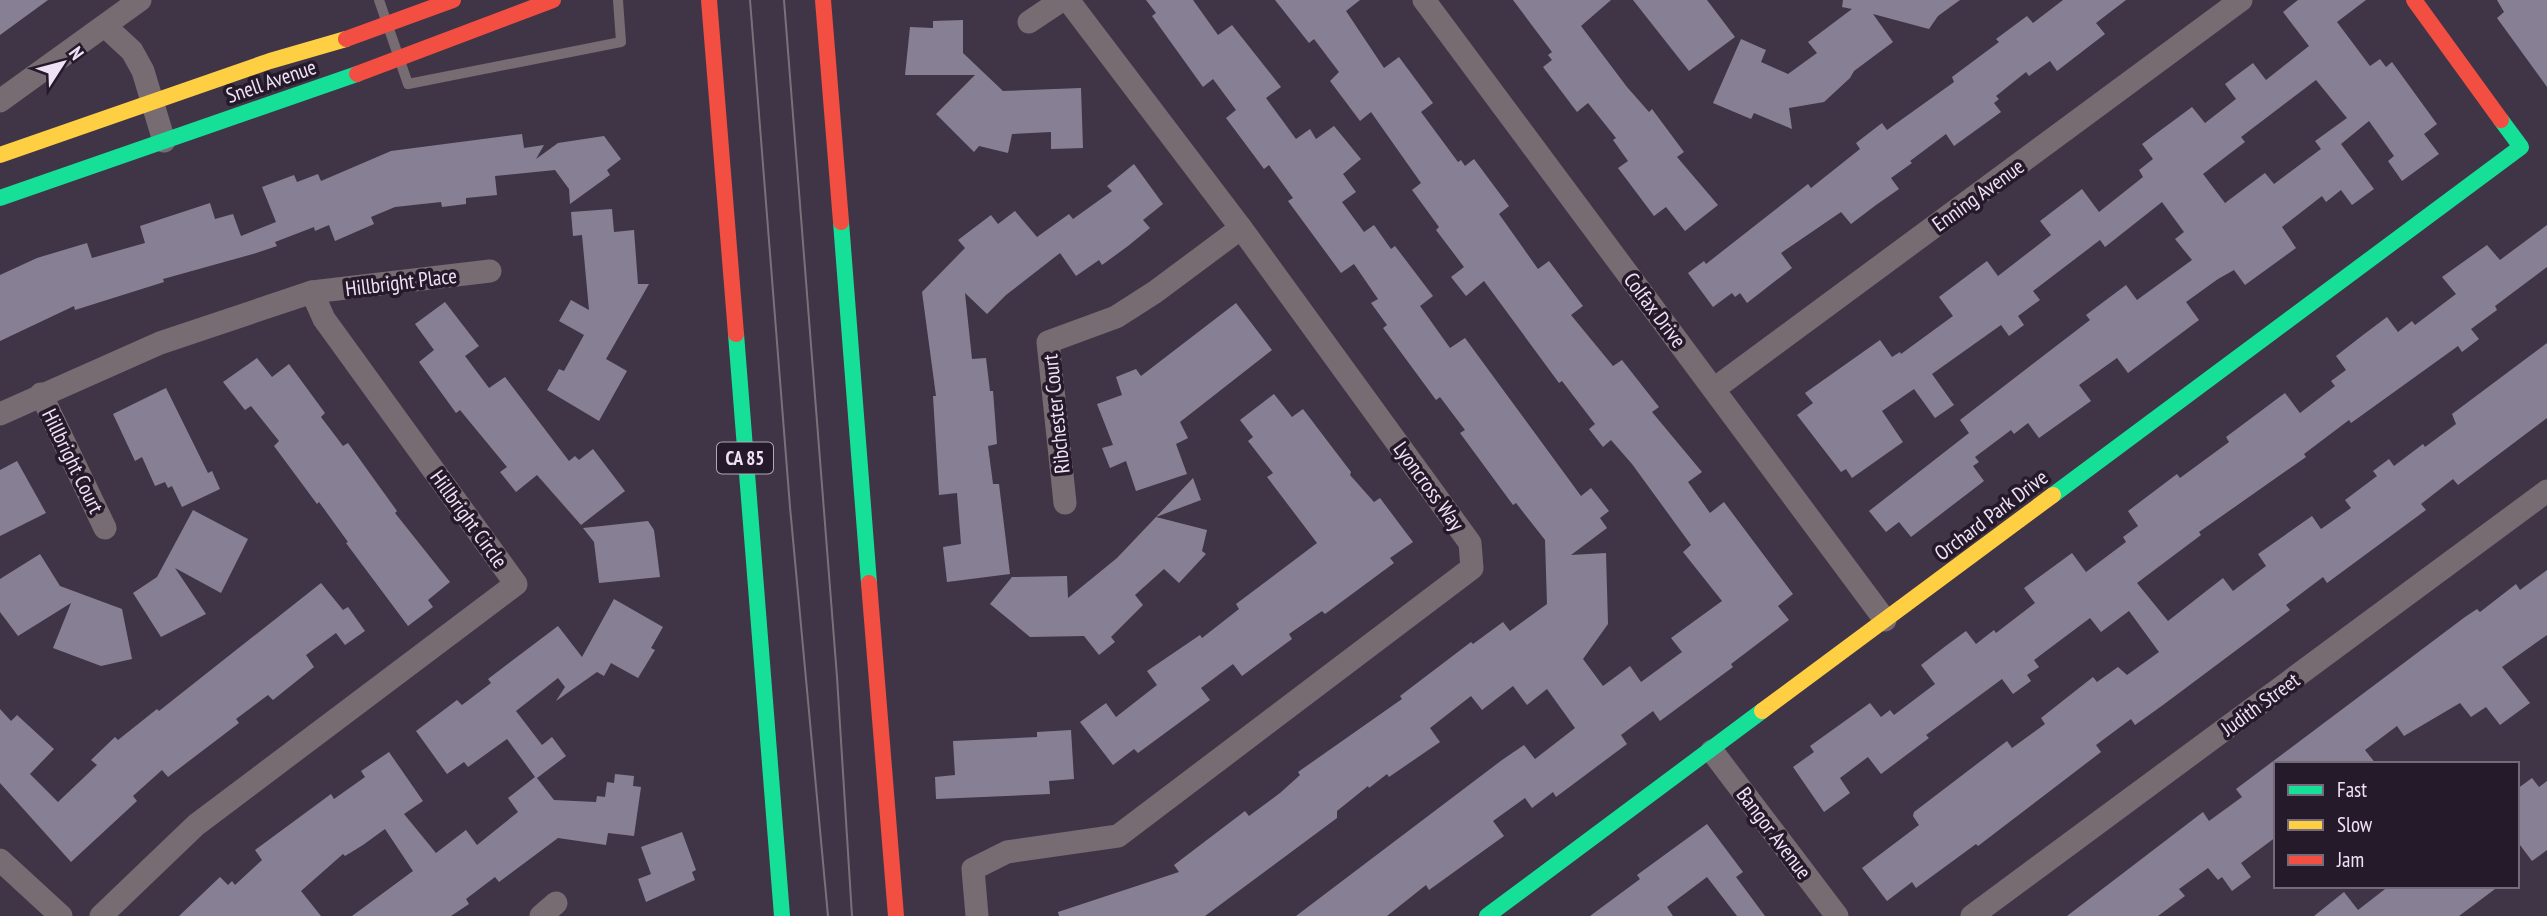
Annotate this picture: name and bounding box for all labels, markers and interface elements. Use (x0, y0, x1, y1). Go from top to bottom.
north arrow (28, 28, 98, 98)
text: N (64, 42, 89, 64)
street label: Snell Avenue (222, 53, 320, 109)
street label: Enning Avenue (1927, 153, 2029, 237)
street label: Hillbright Place (344, 262, 458, 302)
street label: Colfax Drive (1618, 267, 1692, 353)
street label: Ribchester Court (1036, 353, 1076, 475)
street label: Hillbright Court (36, 404, 110, 518)
street label: Lyoncross Way (1388, 436, 1470, 536)
road number: CA 85 (717, 442, 773, 474)
street label: Orchard Park Drive (1929, 464, 2053, 566)
street label: Hillbright Circle (424, 465, 514, 573)
street label: Judith Street (2215, 666, 2305, 742)
legend (2274, 762, 2519, 888)
text: Fast (2337, 776, 2367, 803)
street label: Bangor Avenue (1731, 782, 1817, 884)
text: Slow (2337, 811, 2373, 838)
text: Jam (2336, 846, 2364, 873)

